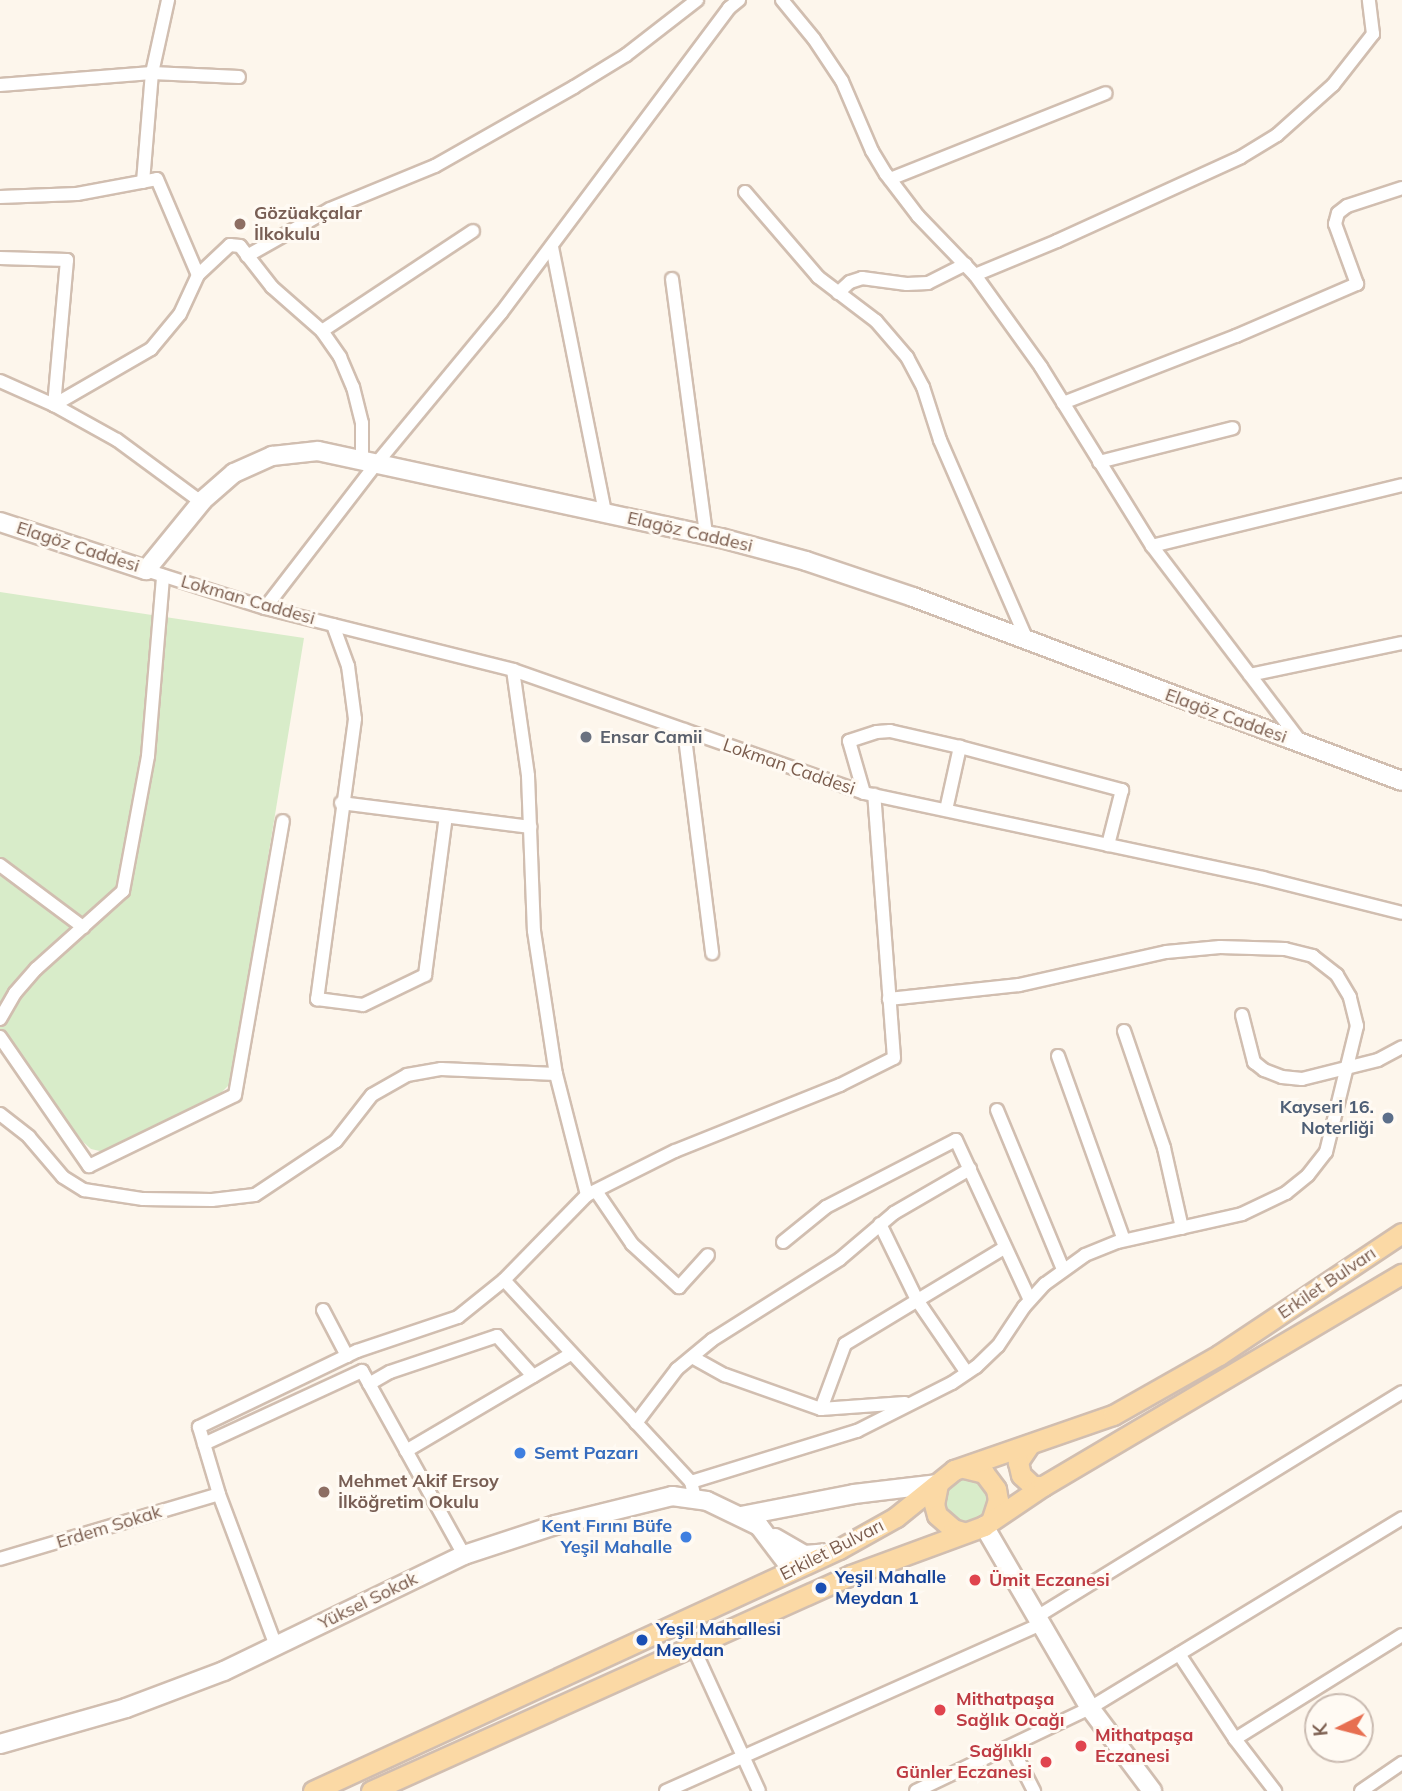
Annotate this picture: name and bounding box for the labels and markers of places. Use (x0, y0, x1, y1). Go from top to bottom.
place label: Gözüakçalar İlkokulu (254, 203, 362, 246)
marker: Gözüakçalar İlkokulu (232, 216, 248, 232)
place label: Ensar Camii (600, 726, 702, 748)
marker: Ensar Camii (578, 729, 594, 745)
place label: Kayseri 16. Noterliği (1280, 1097, 1374, 1140)
marker: Kayseri 16. Noterliği (1380, 1110, 1396, 1126)
place label: Semt Pazarı (534, 1442, 638, 1464)
marker: Semt Pazarı (512, 1445, 528, 1461)
place label: Mehmet Akif Ersoy İlköğretim Okulu (338, 1471, 499, 1514)
marker: Mehmet Akif Ersoy İlköğretim Okulu (316, 1484, 332, 1500)
place label: Kent Fırını Büfe Yeşil Mahalle (541, 1516, 672, 1558)
marker: Kent Fırını Büfe Yeşil Mahalle (678, 1529, 694, 1545)
place label: Yeşil Mahalle Meydan 1 (835, 1567, 946, 1610)
place label: Ümit Eczanesi (989, 1569, 1110, 1591)
marker: Ümit Eczanesi (967, 1572, 983, 1588)
marker: Yeşil Mahalle Meydan 1 (813, 1580, 829, 1596)
place label: Yeşil Mahallesi Meydan (656, 1619, 781, 1662)
marker: Yeşil Mahallesi Meydan (634, 1632, 650, 1648)
place label: Mithatpaşa Sağlık Ocağı (956, 1689, 1064, 1732)
marker: Mithatpaşa Sağlık Ocağı (930, 1700, 950, 1720)
place label: Mithatpaşa Eczanesi (1095, 1725, 1194, 1768)
marker: Mithatpaşa Eczanesi (1073, 1738, 1089, 1754)
place label: Sağlıklı Günler Eczanesi (896, 1741, 1032, 1784)
marker: Sağlıklı Günler Eczanesi (1038, 1754, 1054, 1770)

